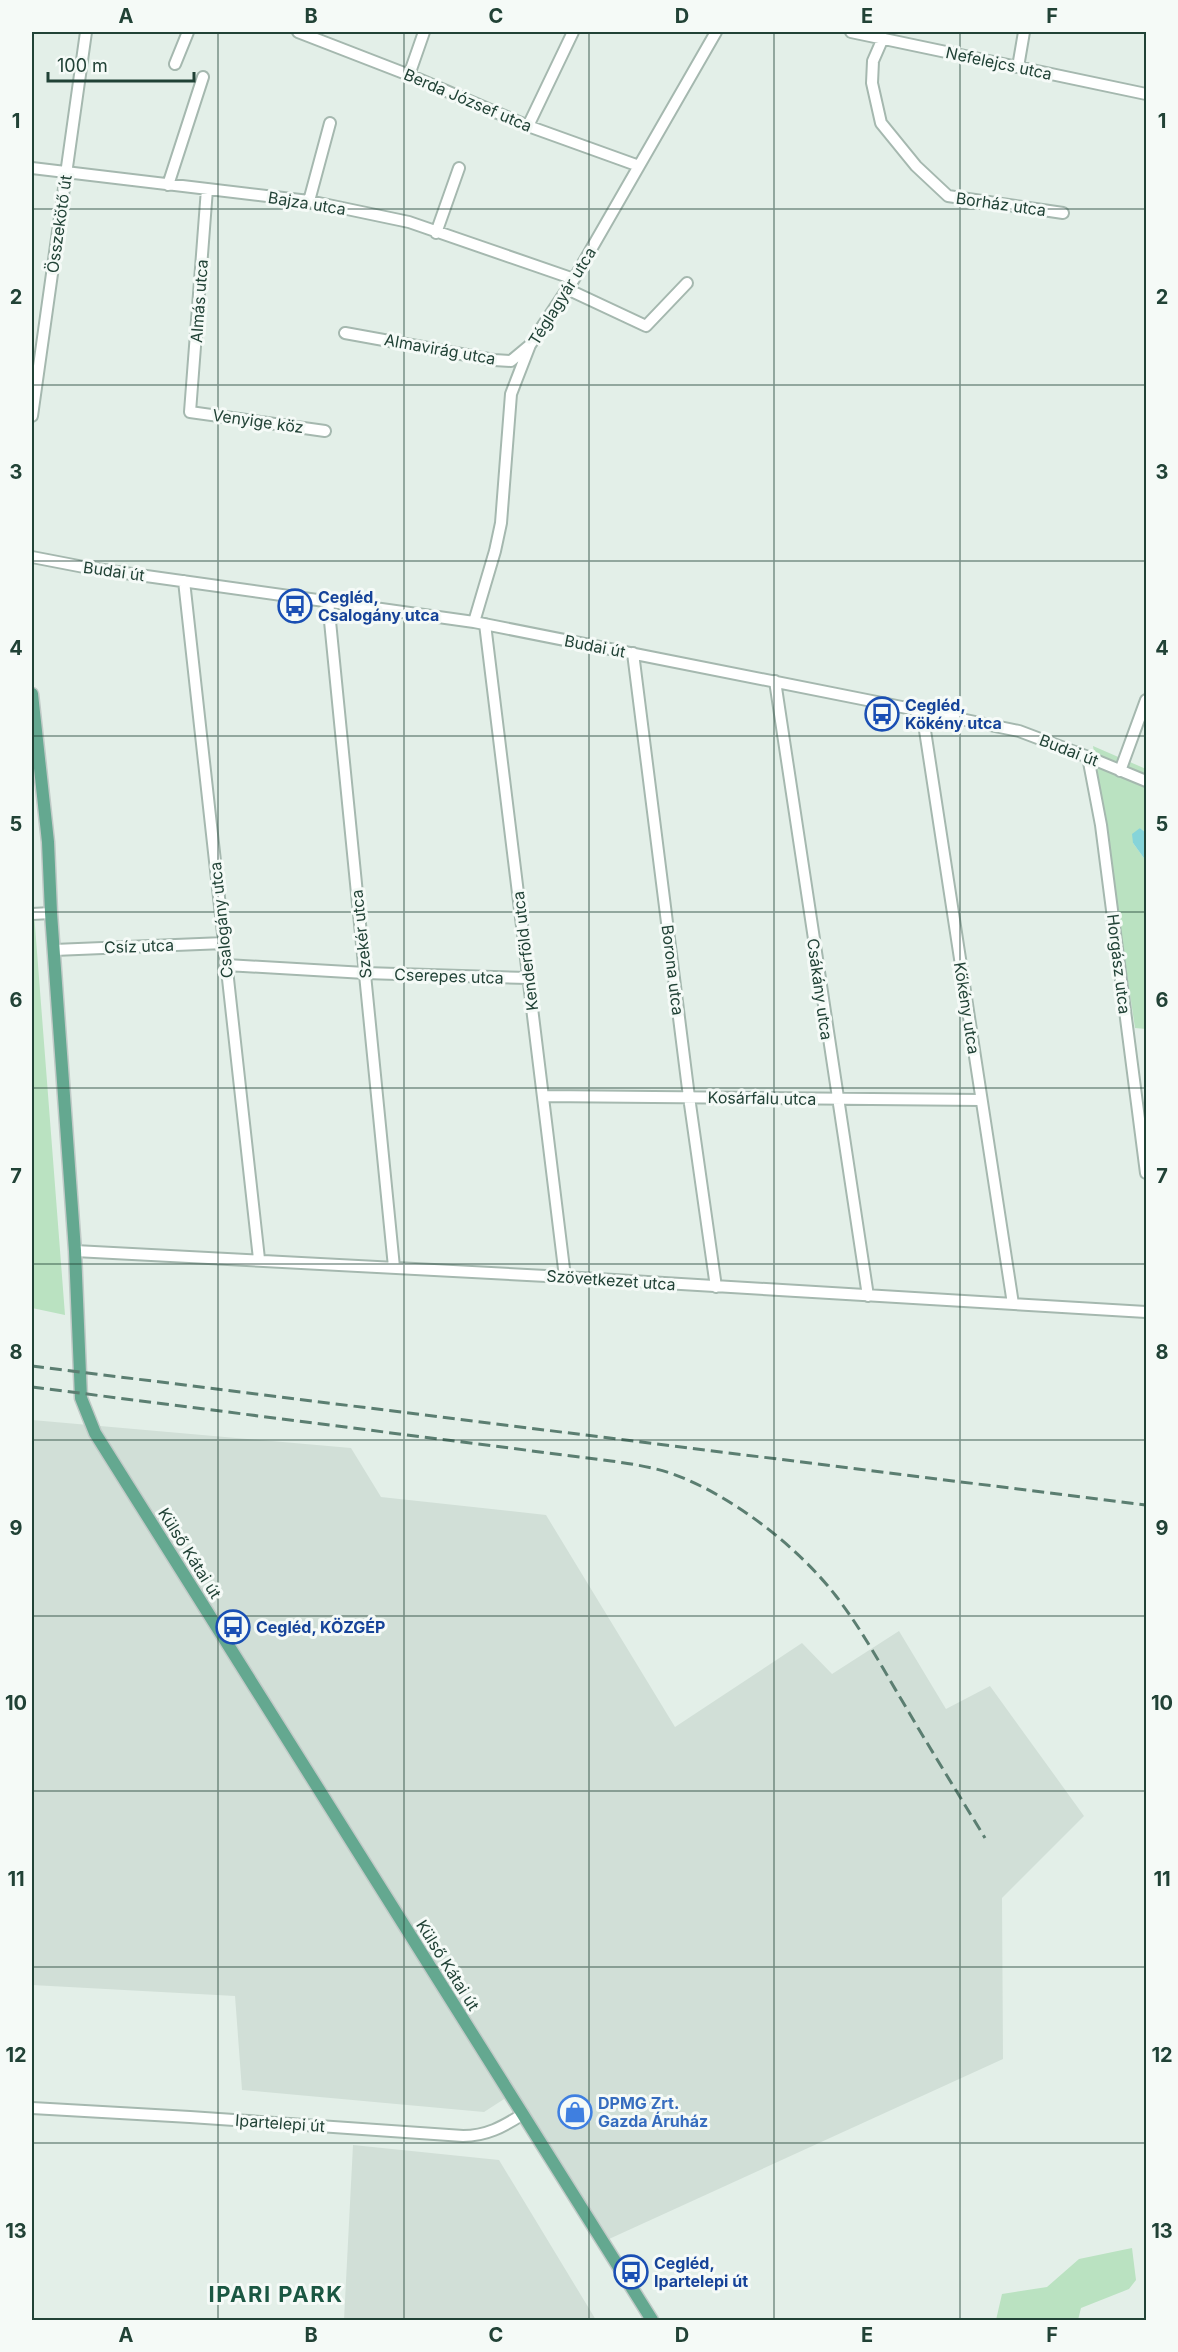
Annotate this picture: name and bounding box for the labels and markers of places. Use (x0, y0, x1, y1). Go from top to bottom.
place label: Cegléd, Csalogány utca (318, 587, 439, 625)
bus stop icon: Cegléd, Csalogány utca (277, 588, 313, 624)
place label: Cegléd, Kökény utca (905, 695, 1002, 733)
bus stop icon: Cegléd, Kökény utca (864, 696, 900, 732)
bus stop icon: Cegléd, KÖZGÉP (215, 1609, 251, 1645)
place label: Cegléd, KÖZGÉP (256, 1617, 385, 1637)
place label: DPMG Zrt. Gazda Áruház (598, 2093, 708, 2131)
shop icon: DPMG Zrt. Gazda Áruház (557, 2094, 593, 2130)
place label: Cegléd, Ipartelepi út (654, 2253, 748, 2291)
bus stop icon: Cegléd, Ipartelepi út (613, 2254, 649, 2290)

